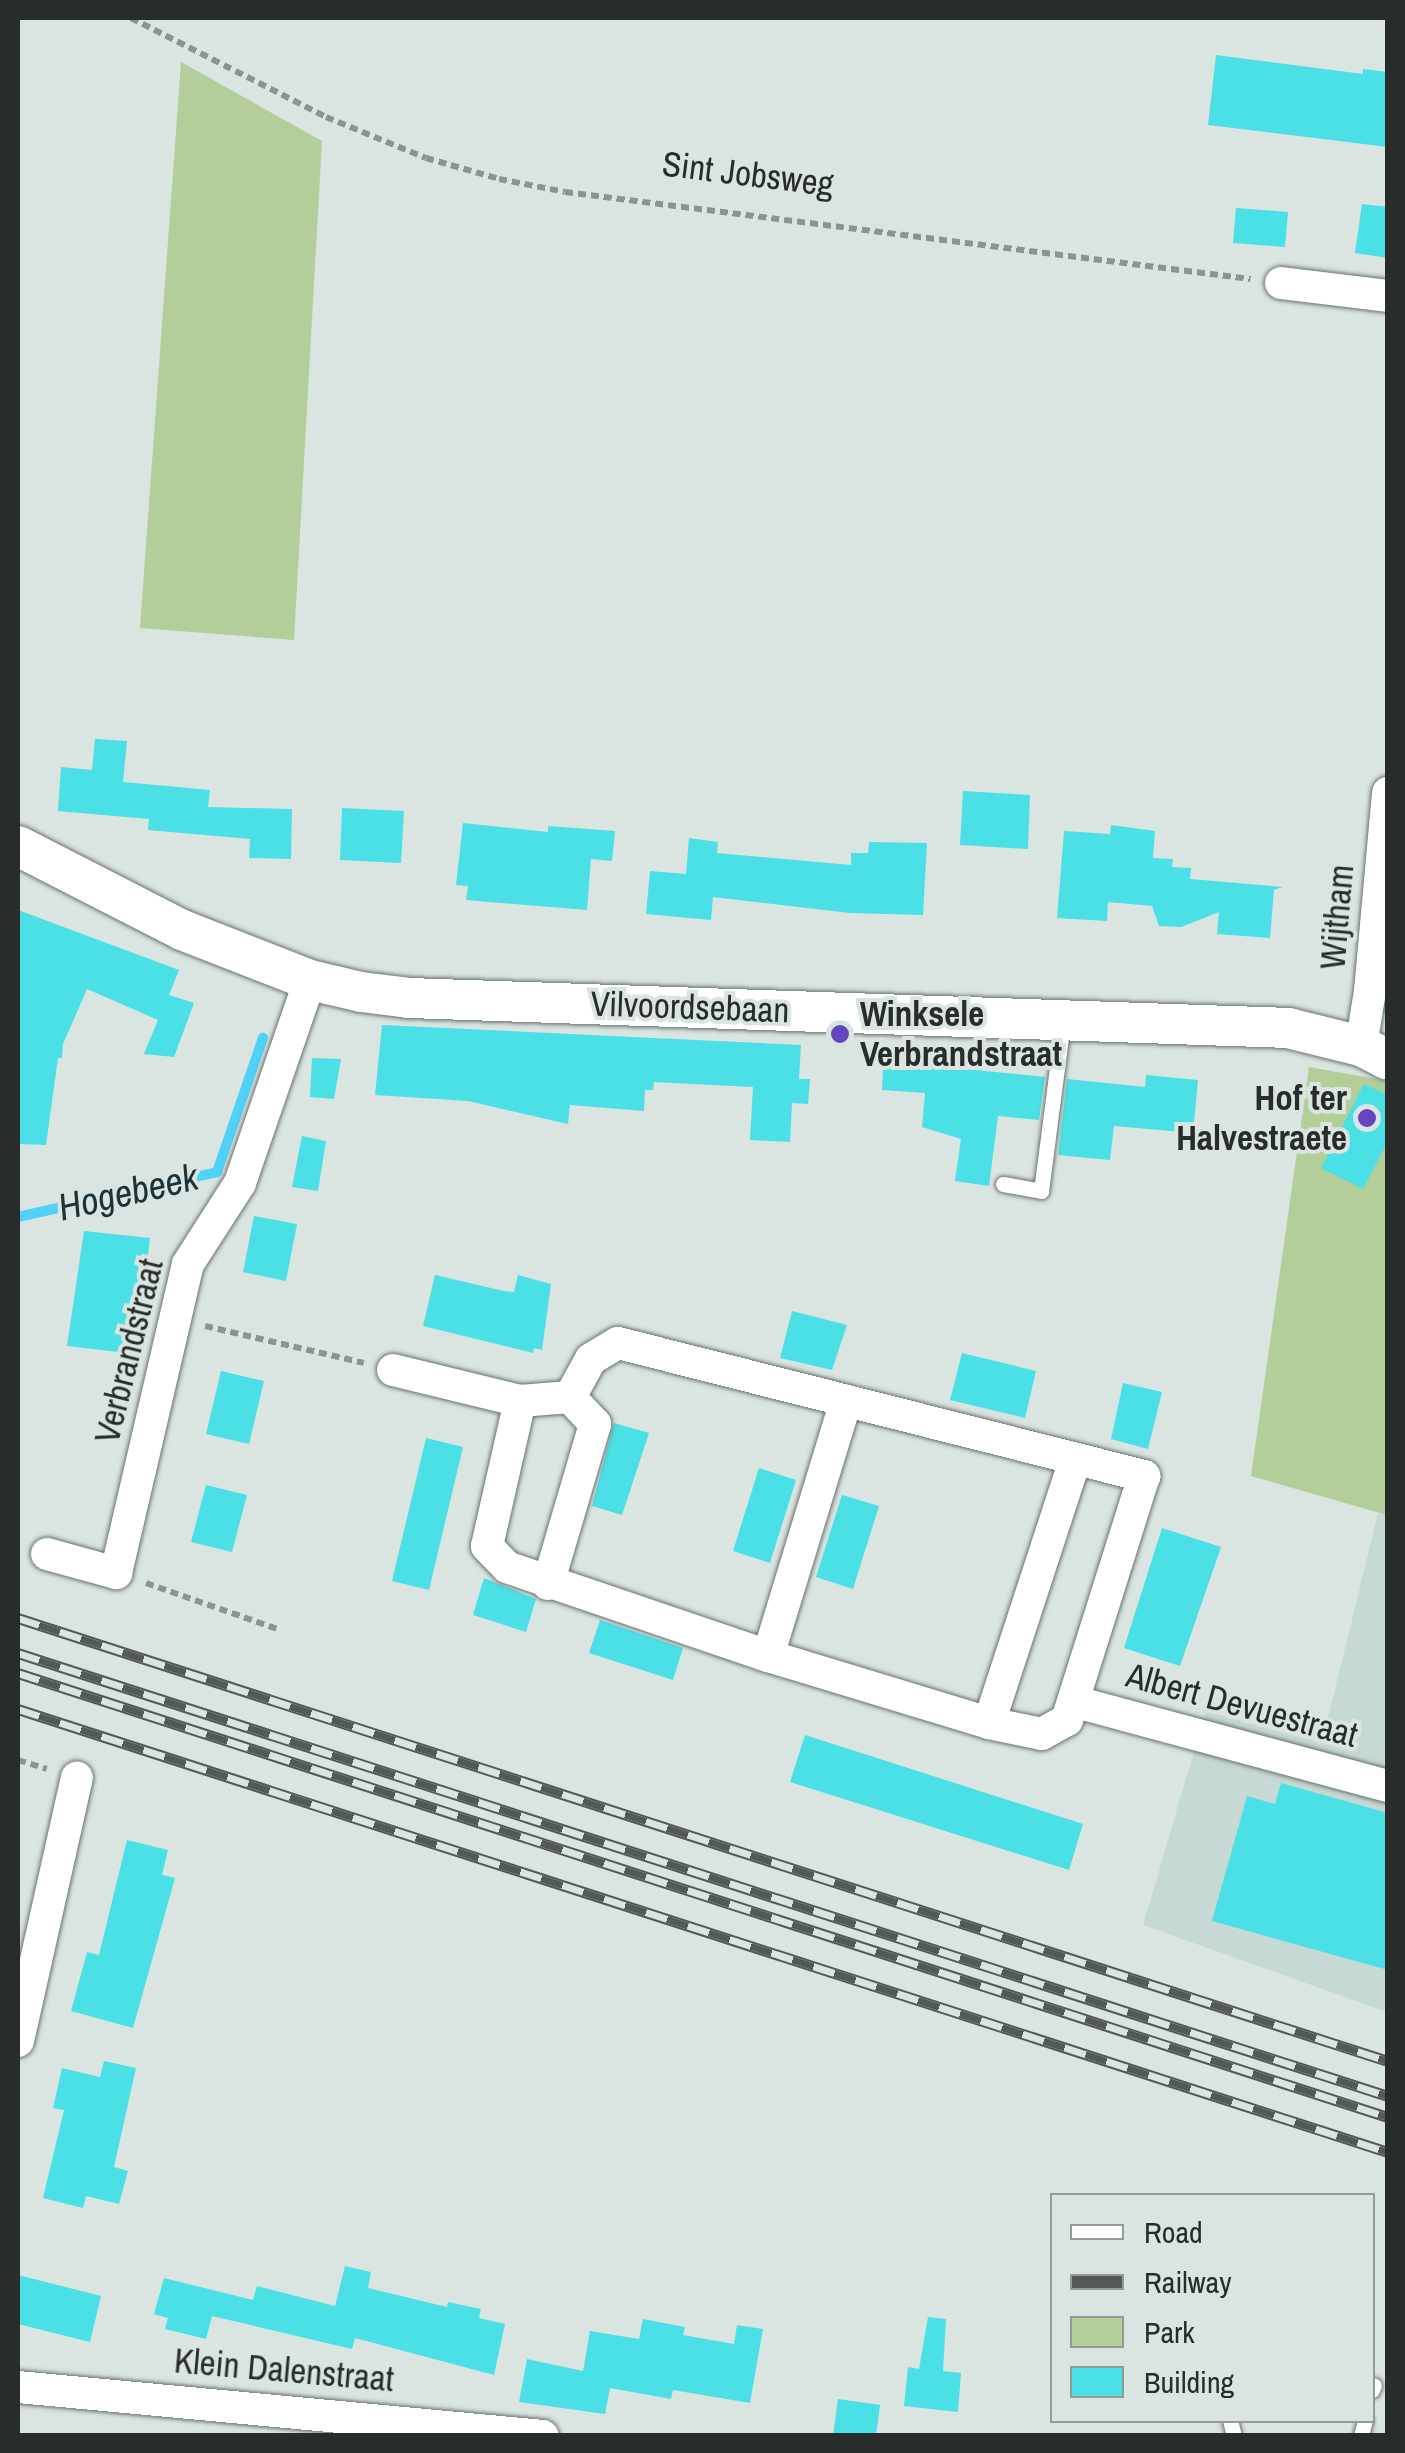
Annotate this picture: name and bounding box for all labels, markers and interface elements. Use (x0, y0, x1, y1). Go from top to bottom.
street label: Sint Jobsweg (660, 143, 836, 205)
street label: Wijtham (1311, 863, 1363, 971)
street label: Vilvoordsebaan (590, 983, 790, 1031)
place label: Winksele Verbrandstraat (860, 993, 1062, 1075)
marker: Winksele Verbrandstraat (829, 1023, 851, 1045)
place label: Hof ter Halvestraete (1176, 1077, 1347, 1159)
marker: Hof ter Halvestraete (1356, 1107, 1378, 1129)
water label: Hogebeek (54, 1154, 202, 1230)
street label: Verbrandstraat (86, 1255, 172, 1447)
street label: Albert Devuestraat (1122, 1654, 1362, 1756)
legend (1050, 2193, 1375, 2423)
text: Road (1144, 2212, 1203, 2252)
text: Railway (1144, 2262, 1231, 2302)
text: Park (1144, 2312, 1195, 2352)
street label: Klein Dalenstraat (173, 2339, 395, 2401)
text: Building (1144, 2362, 1234, 2402)

